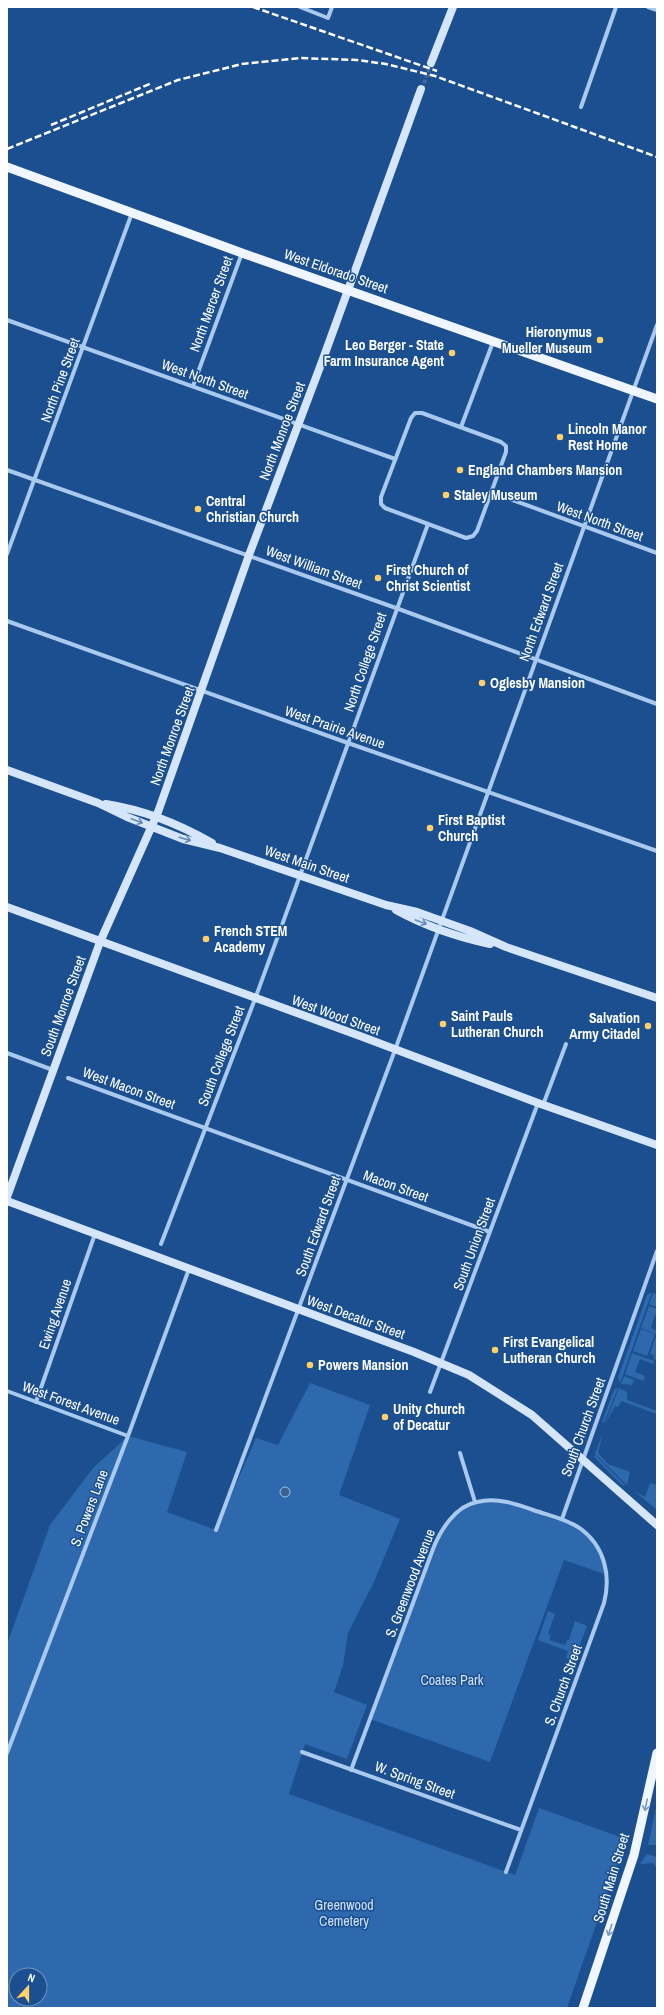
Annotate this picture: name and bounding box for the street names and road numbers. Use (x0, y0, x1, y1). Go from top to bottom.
street label: West Eldorado Street (282, 245, 390, 297)
street label: North Mercer Street (185, 254, 237, 354)
street label: North Pine Street (36, 335, 84, 425)
street label: West North Street (159, 355, 251, 403)
street label: North Monroe Street (255, 379, 309, 483)
street label: West North Street (554, 497, 646, 545)
street label: West William Street (263, 541, 365, 593)
street label: North Edward Street (515, 560, 567, 664)
street label: North College Street (340, 610, 390, 714)
street label: North Monroe Street (146, 684, 198, 788)
street label: West Prairie Avenue (282, 701, 388, 753)
street label: West Main Street (262, 841, 352, 887)
street label: South Monroe Street (36, 953, 90, 1059)
street label: West Wood Street (289, 991, 383, 1039)
street label: South College Street (194, 1003, 248, 1109)
street label: West Macon Street (80, 1063, 178, 1113)
street label: Macon Street (361, 1166, 431, 1206)
street label: South Edward Street (291, 1173, 345, 1279)
street label: South Union Street (449, 1195, 499, 1293)
street label: Ewing Avenue (35, 1276, 75, 1352)
street label: West Decatur Street (304, 1291, 408, 1343)
street label: South Church Street (557, 1375, 609, 1479)
street label: West Forest Avenue (20, 1377, 122, 1429)
street label: S. Powers Lane (66, 1467, 112, 1549)
street label: S. Greenwood Avenue (381, 1526, 439, 1640)
street label: S. Church Street (540, 1642, 586, 1728)
street label: W. Spring Street (372, 1757, 458, 1803)
street label: South Main Street (589, 1831, 633, 1925)

